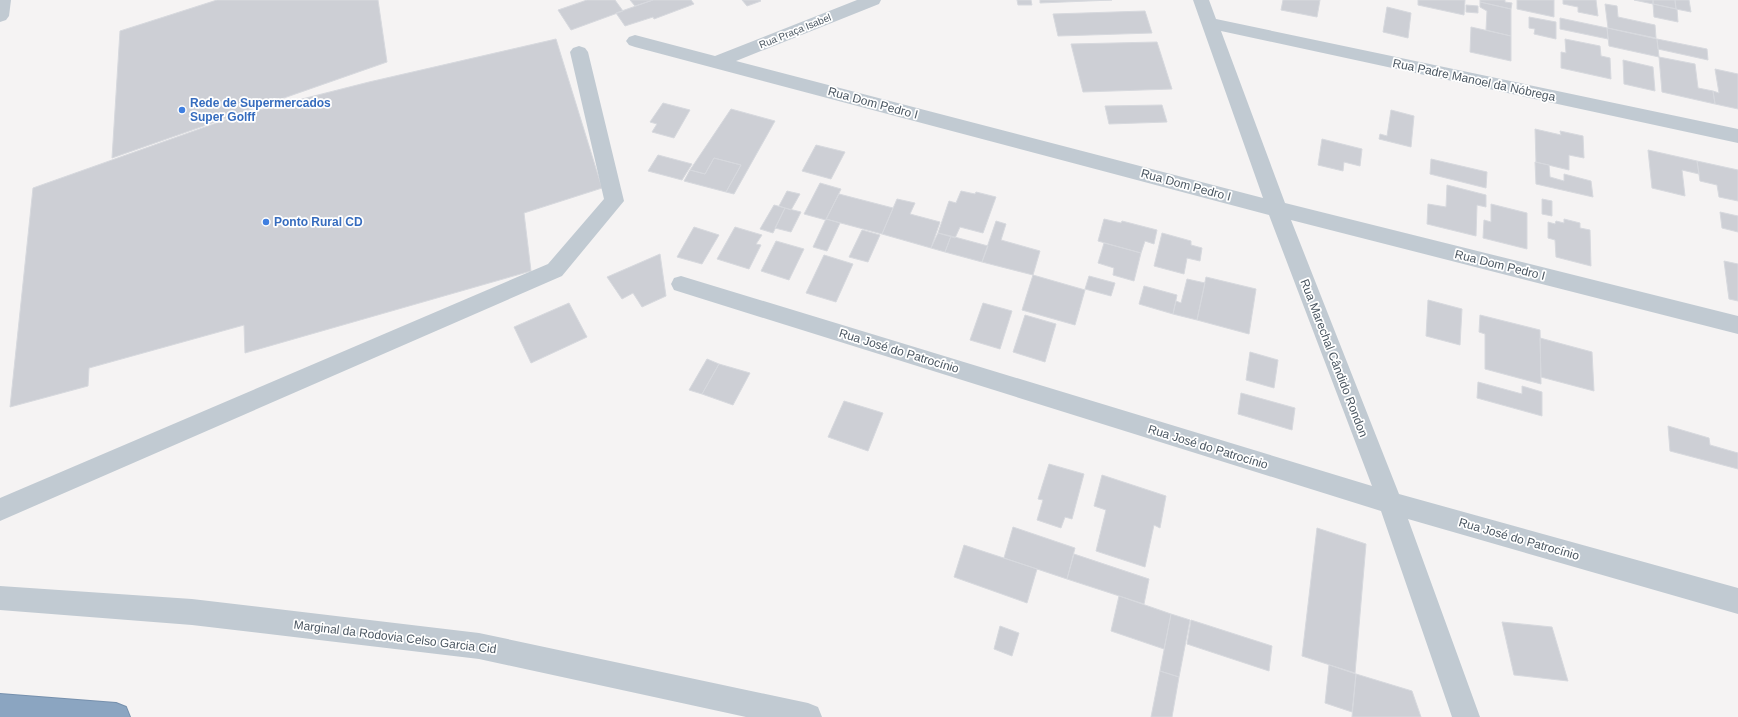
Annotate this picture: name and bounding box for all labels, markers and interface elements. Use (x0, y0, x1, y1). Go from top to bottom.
street label: Rua Praça Isabel (757, 12, 833, 50)
street label: Rua Padre Manoel da Nóbrega (1391, 56, 1557, 104)
street label: Rua Dom Pedro I (826, 84, 920, 122)
place label: Rede de Supermercados Super Golff (190, 96, 331, 124)
marker: Rede de Supermercados Super Golff (177, 105, 187, 115)
street label: Rua Dom Pedro I (1139, 166, 1233, 204)
place label: Ponto Rural CD (274, 215, 363, 229)
marker: Ponto Rural CD (261, 217, 271, 227)
street label: Rua Dom Pedro I (1453, 247, 1547, 283)
street label: Rua Marechal Cândido Rondon (1297, 277, 1371, 439)
street label: Rua José do Patrocínio (837, 326, 961, 376)
street label: Rua José do Patrocínio (1146, 422, 1270, 472)
street label: Rua José do Patrocínio (1457, 515, 1581, 563)
street label: Marginal da Rodovia Celso Garcia Cid (293, 618, 497, 656)

